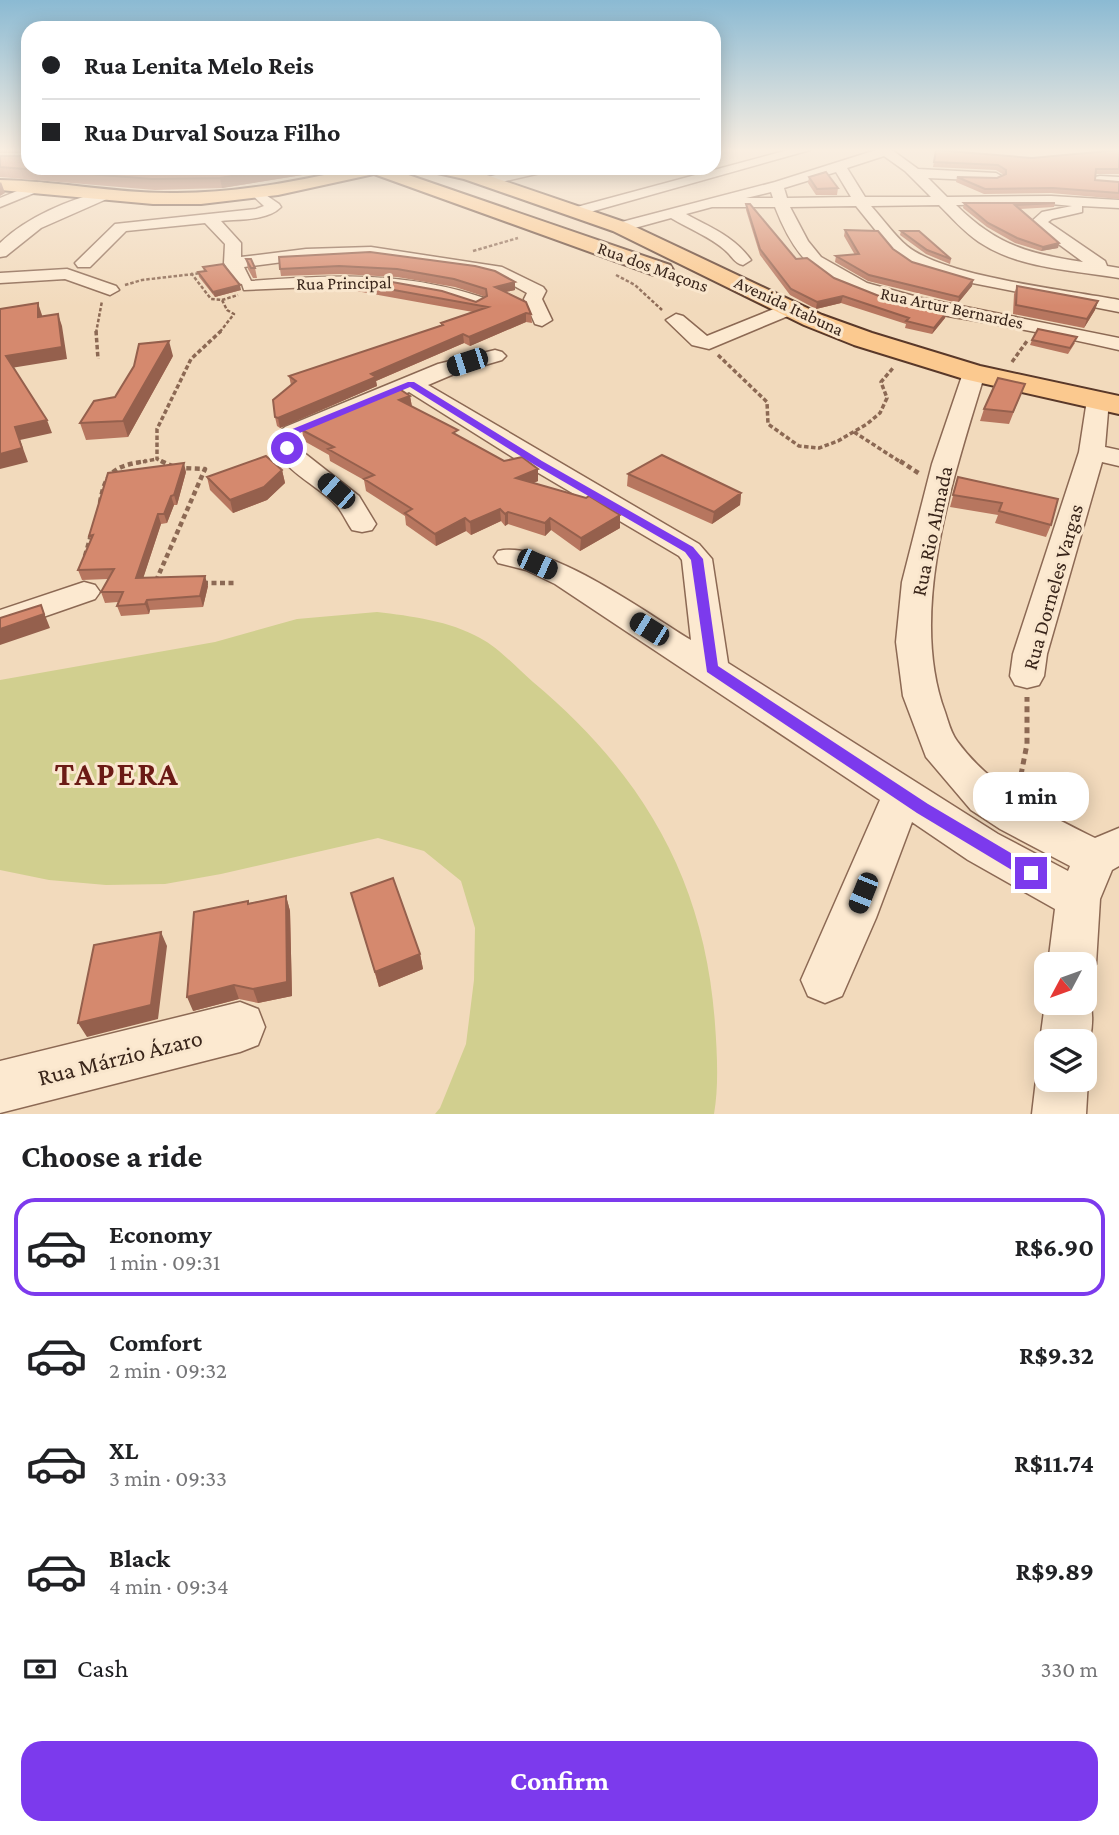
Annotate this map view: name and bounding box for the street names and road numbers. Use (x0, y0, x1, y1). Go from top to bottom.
street label: Rua dos Maçons (595, 238, 711, 296)
street label: Rua Principal (296, 272, 392, 294)
street label: Avenida Itabuna (731, 272, 847, 340)
street label: Rua Artur Bernardes (879, 283, 1025, 333)
street label: Rua Rio Almada (906, 463, 958, 598)
street label: Rua Dorneles Vargas (1018, 501, 1088, 673)
street label: Rua Márzio Ázaro (35, 1024, 205, 1090)

